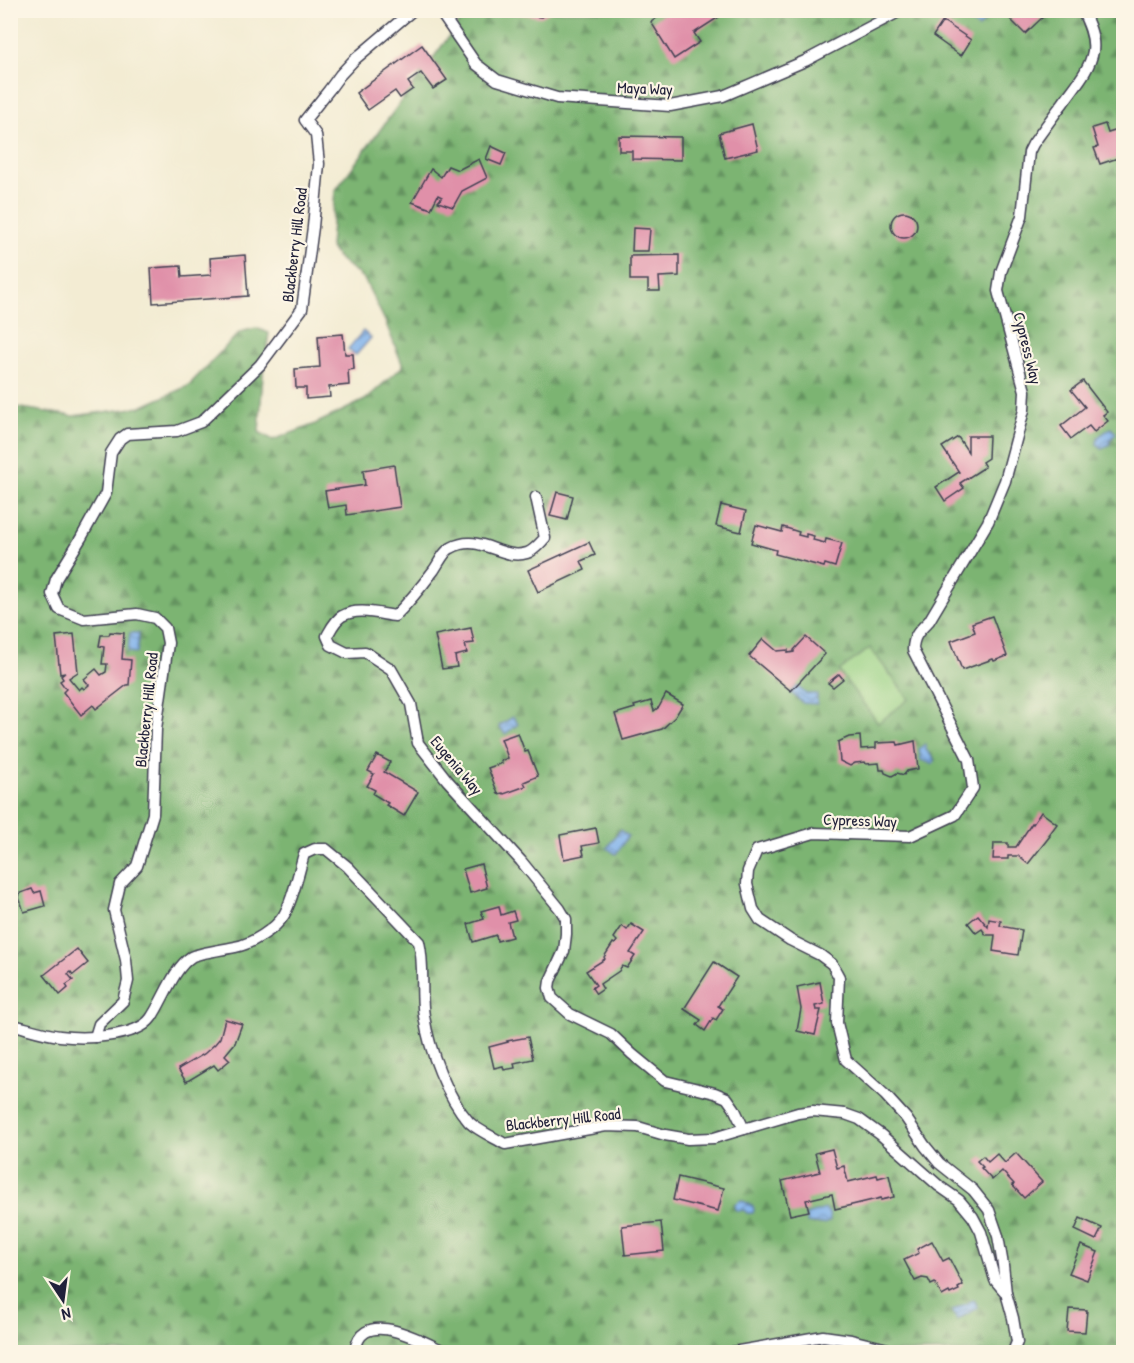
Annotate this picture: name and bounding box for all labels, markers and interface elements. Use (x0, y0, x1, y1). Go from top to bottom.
street label: Maya Way (617, 76, 673, 100)
street label: Blackberry Hill Road (276, 187, 312, 303)
street label: Cypress Way (1008, 310, 1048, 387)
street label: Blackberry Hill Road (129, 652, 163, 768)
street label: Eugenia Way (426, 731, 488, 799)
street label: Cypress Way (823, 808, 897, 832)
street label: Blackberry Hill Road (505, 1102, 621, 1136)
north arrow (33, 1270, 93, 1330)
text: N (59, 1303, 73, 1326)

